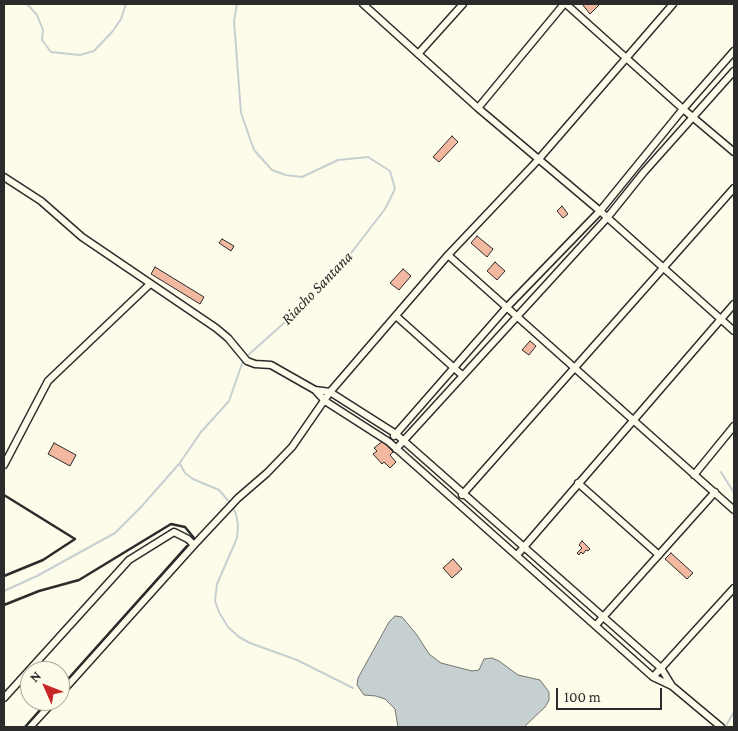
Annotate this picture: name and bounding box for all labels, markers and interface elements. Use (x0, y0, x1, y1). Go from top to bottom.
water label: Riacho Santana (277, 247, 357, 329)
north arrow (20, 661, 70, 711)
text: N (26, 667, 44, 685)
scale bar (558, 678, 664, 710)
text: 100 m (564, 689, 601, 705)

